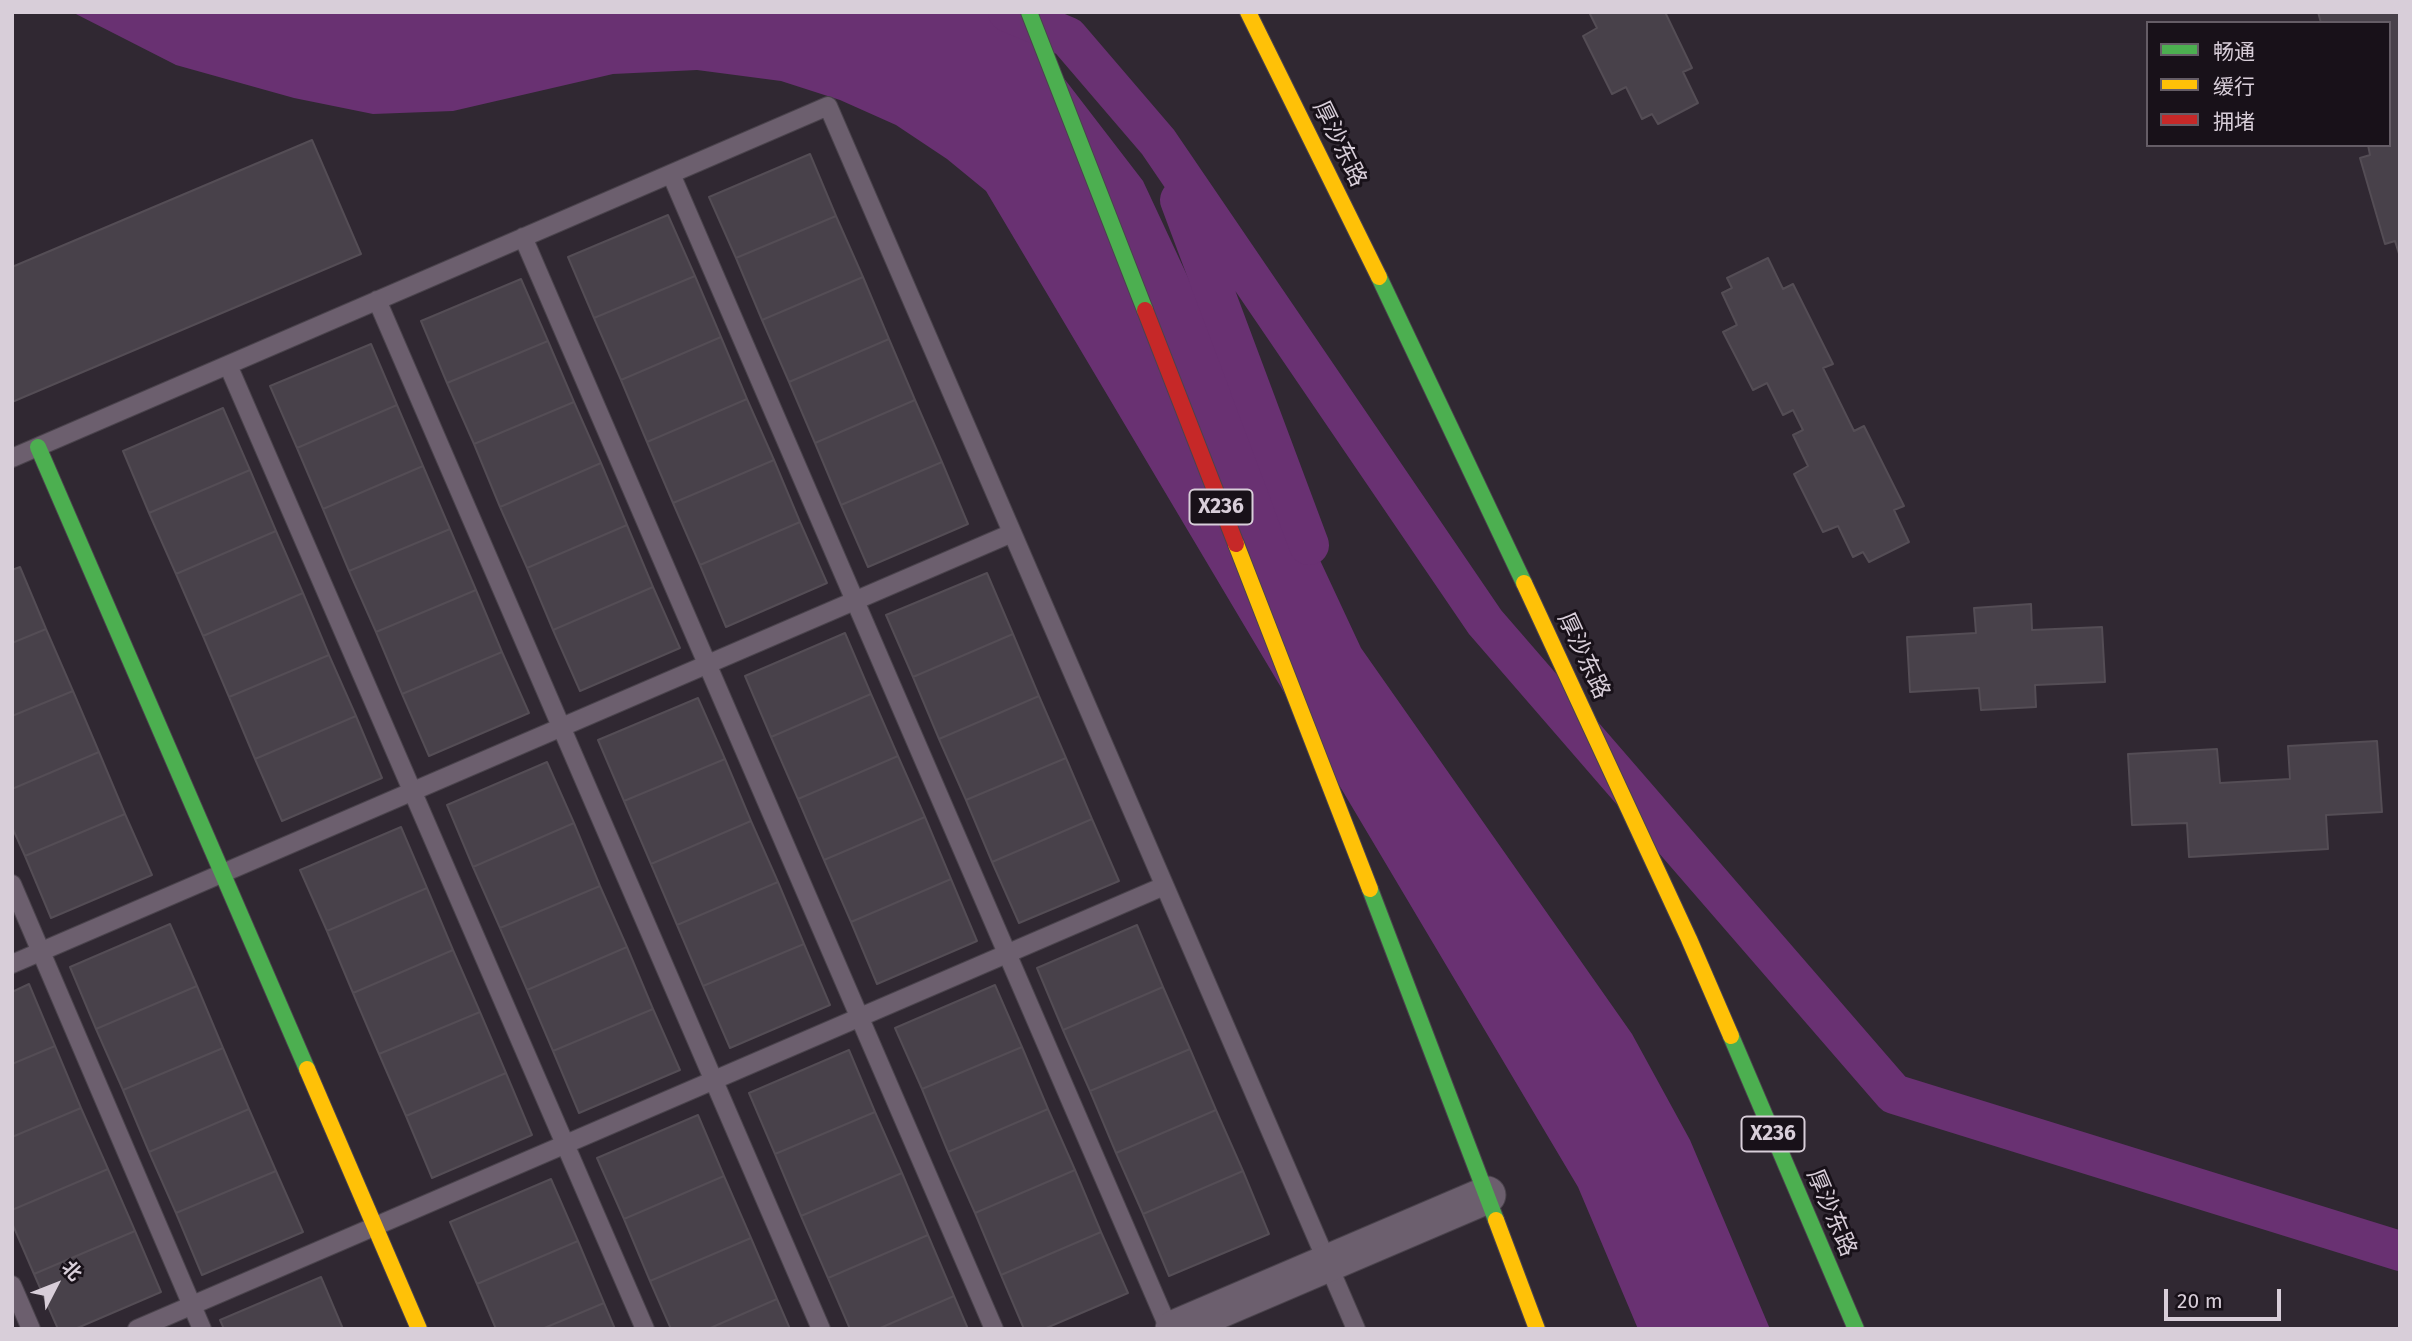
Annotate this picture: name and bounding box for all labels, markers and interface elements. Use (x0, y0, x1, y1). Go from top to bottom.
legend (2146, 21, 2391, 147)
text: 畅通 (2213, 39, 2255, 65)
text: 缓行 (2213, 74, 2255, 100)
street label: 厚沙东路 (1306, 97, 1372, 191)
text: 拥堵 (2213, 109, 2255, 135)
road number: X236 (1190, 490, 1252, 524)
street label: 厚沙东路 (1551, 608, 1615, 704)
road number: X236 (1742, 1116, 1804, 1152)
street label: 厚沙东路 (1800, 1165, 1862, 1261)
north arrow (21, 1250, 91, 1320)
text: 北 (57, 1256, 87, 1285)
scale bar (2167, 1274, 2284, 1318)
text: 20 m (2177, 1288, 2223, 1314)

